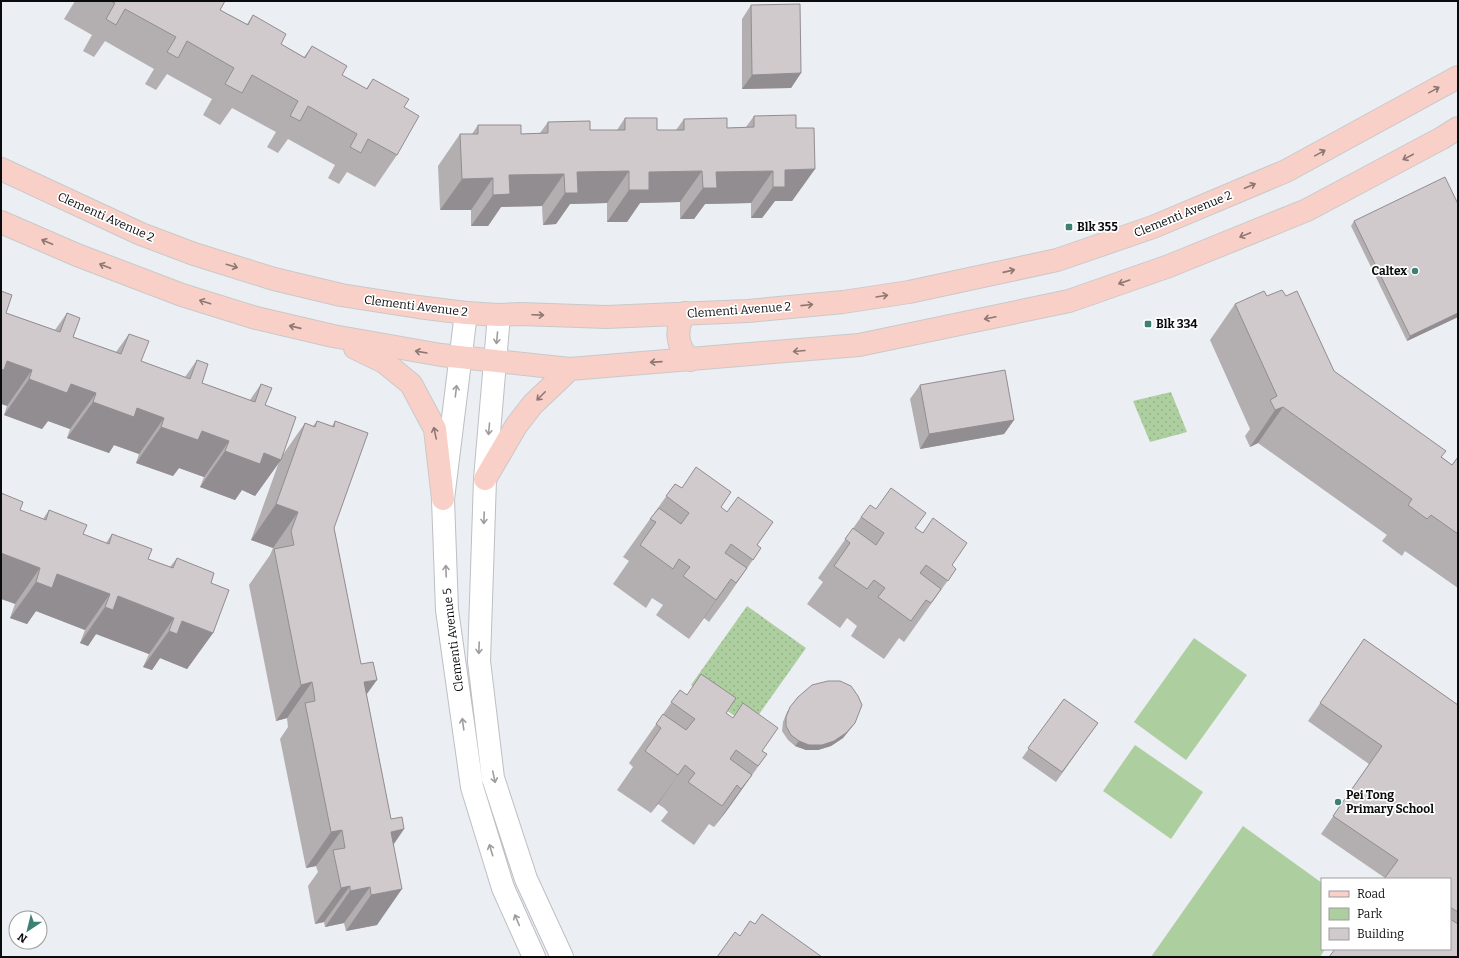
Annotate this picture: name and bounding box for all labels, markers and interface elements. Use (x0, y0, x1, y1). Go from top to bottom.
one-way arrow (1428, 86, 1440, 94)
one-way arrow (1314, 148, 1326, 156)
one-way arrow (1402, 153, 1414, 161)
one-way arrow (1244, 182, 1256, 189)
street label: Clementi Avenue 2 (1132, 188, 1234, 240)
street label: Clementi Avenue 2 (55, 189, 157, 245)
place label: Blk 355 (1077, 220, 1118, 234)
marker: Blk 355 (1064, 222, 1074, 232)
one-way arrow (1240, 232, 1252, 240)
one-way arrow (41, 238, 53, 246)
one-way arrow (100, 261, 112, 269)
one-way arrow (225, 263, 238, 270)
place label: Caltex (1372, 264, 1407, 278)
one-way arrow (1003, 266, 1016, 274)
marker: Caltex (1410, 266, 1420, 276)
one-way arrow (1117, 279, 1130, 286)
one-way arrow (875, 292, 888, 300)
street label: Clementi Avenue 2 (363, 293, 469, 319)
one-way arrow (199, 298, 212, 305)
street label: Clementi Avenue 2 (686, 299, 792, 321)
one-way arrow (801, 301, 814, 309)
one-way arrow (531, 311, 544, 318)
one-way arrow (983, 314, 996, 322)
place label: Blk 334 (1156, 317, 1198, 331)
marker: Blk 334 (1143, 319, 1153, 329)
one-way arrow (288, 323, 301, 331)
one-way arrow (493, 331, 500, 344)
one-way arrow (793, 347, 806, 354)
one-way arrow (415, 348, 428, 356)
one-way arrow (650, 359, 663, 366)
one-way arrow (453, 385, 460, 398)
one-way arrow (537, 391, 546, 401)
one-way arrow (486, 422, 493, 435)
one-way arrow (430, 427, 438, 440)
one-way arrow (480, 511, 487, 524)
one-way arrow (442, 565, 449, 578)
street label: Clementi Avenue 5 (440, 587, 466, 693)
one-way arrow (475, 641, 483, 654)
one-way arrow (459, 718, 467, 731)
one-way arrow (490, 771, 498, 784)
place label: Pei Tong Primary School (1346, 788, 1434, 816)
marker: Pei Tong Primary School (1333, 797, 1343, 807)
one-way arrow (487, 844, 494, 857)
legend (1321, 878, 1451, 950)
text: Road (1357, 887, 1385, 901)
text: Park (1357, 907, 1383, 921)
north arrow (8, 910, 48, 950)
one-way arrow (513, 914, 520, 926)
text: Building (1357, 927, 1404, 941)
text: N (15, 930, 30, 946)

